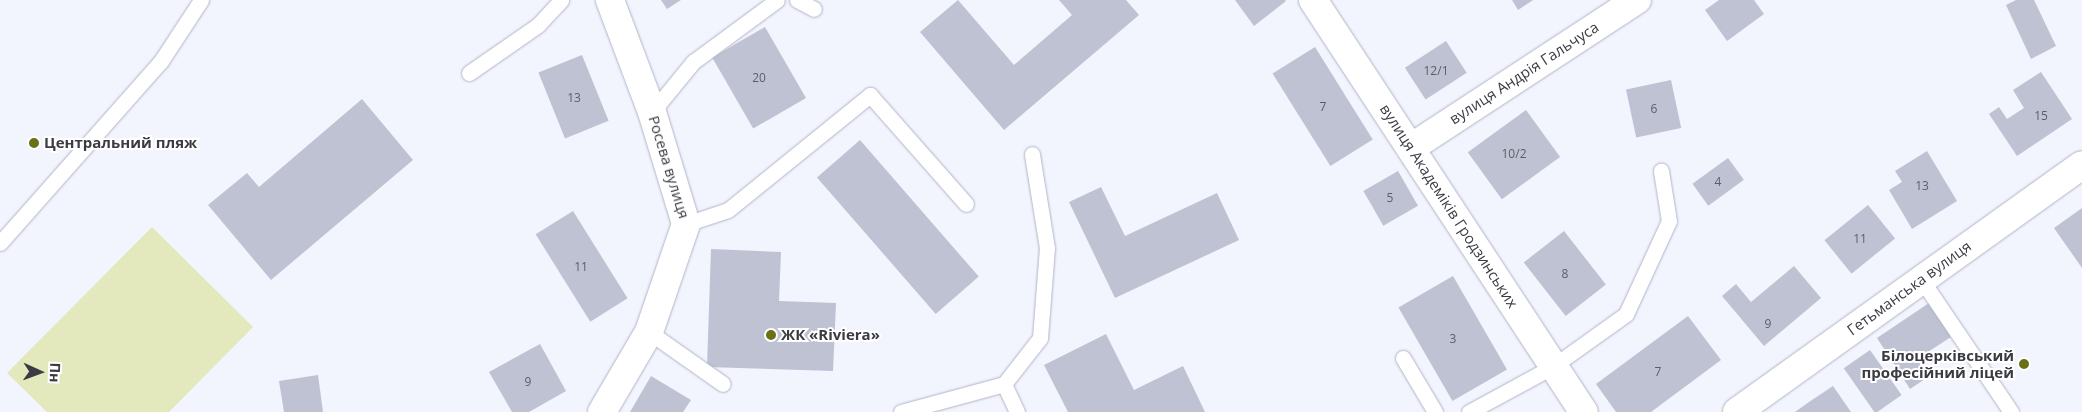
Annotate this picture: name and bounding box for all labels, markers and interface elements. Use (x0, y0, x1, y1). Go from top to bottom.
street label: вулиця Андрія Гальчуса (1446, 18, 1602, 128)
house number: 12/1 (1424, 64, 1448, 78)
house number: 20 (752, 71, 766, 85)
house number: 13 (567, 91, 581, 105)
house number: 7 (1320, 100, 1326, 114)
street label: вулиця Академіків Гродзинських (1376, 101, 1522, 311)
house number: 6 (1651, 102, 1657, 116)
house number: 15 (2034, 109, 2048, 123)
street label: Росева вулиця (645, 113, 693, 221)
place label: Центральний пляж (44, 134, 197, 152)
marker: Центральний пляж (28, 137, 40, 149)
house number: 10/2 (1502, 147, 1526, 161)
house number: 4 (1715, 175, 1721, 189)
house number: 13 (1915, 179, 1929, 193)
house number: 5 (1387, 191, 1393, 205)
house number: 11 (1853, 232, 1867, 246)
street label: Гетьманська вулиця (1843, 237, 1975, 339)
house number: 11 (574, 260, 588, 274)
house number: 8 (1562, 267, 1568, 281)
house number: 9 (1765, 317, 1771, 331)
place label: ЖК «Riviera» (781, 326, 880, 344)
marker: ЖК «Riviera» (765, 329, 777, 341)
house number: 3 (1450, 332, 1456, 346)
place label: Білоцерківський професійний ліцей (1862, 346, 2014, 381)
north arrow (15, 347, 65, 397)
marker: Білоцерківський професійний ліцей (2018, 358, 2030, 370)
text: Пн (46, 362, 65, 383)
house number: 7 (1655, 365, 1661, 379)
house number: 9 (525, 375, 531, 389)

